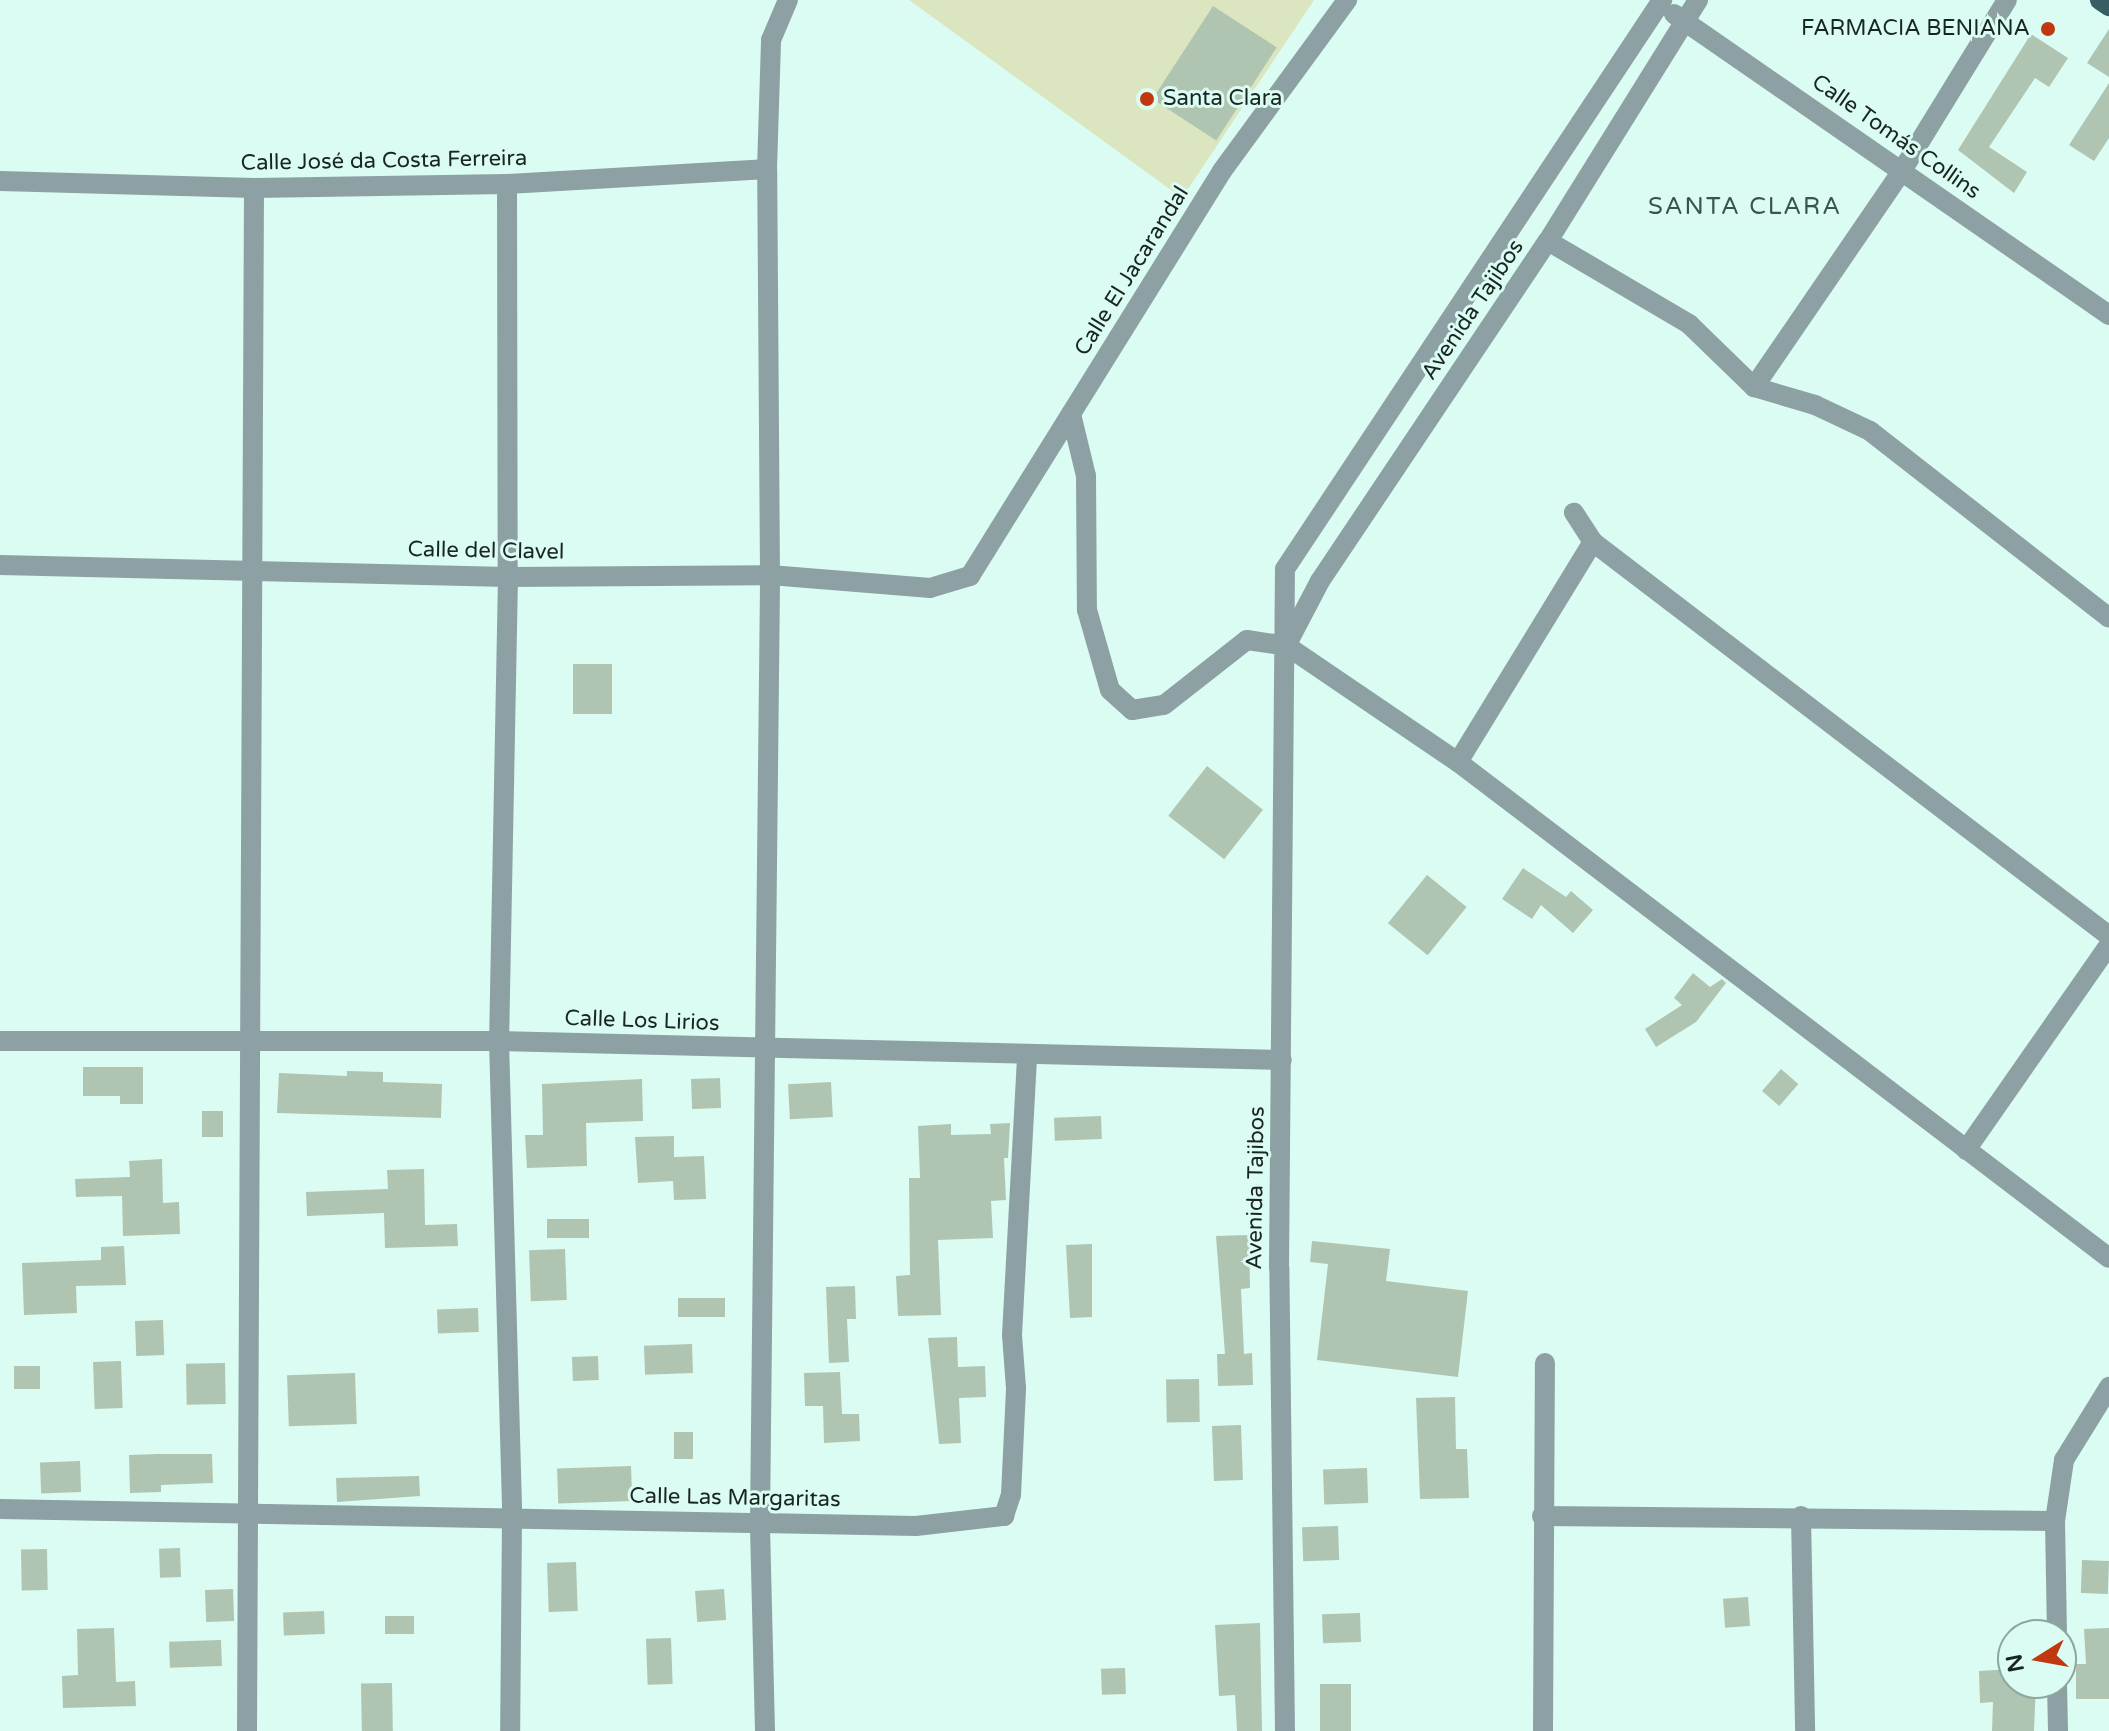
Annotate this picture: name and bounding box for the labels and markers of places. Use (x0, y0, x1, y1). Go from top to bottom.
place label: FARMACIA BENIANA (1801, 16, 2030, 42)
marker: FARMACIA BENIANA (2037, 18, 2059, 40)
place label: Santa Clara (1163, 86, 1282, 112)
marker: Santa Clara (1138, 90, 1156, 108)

